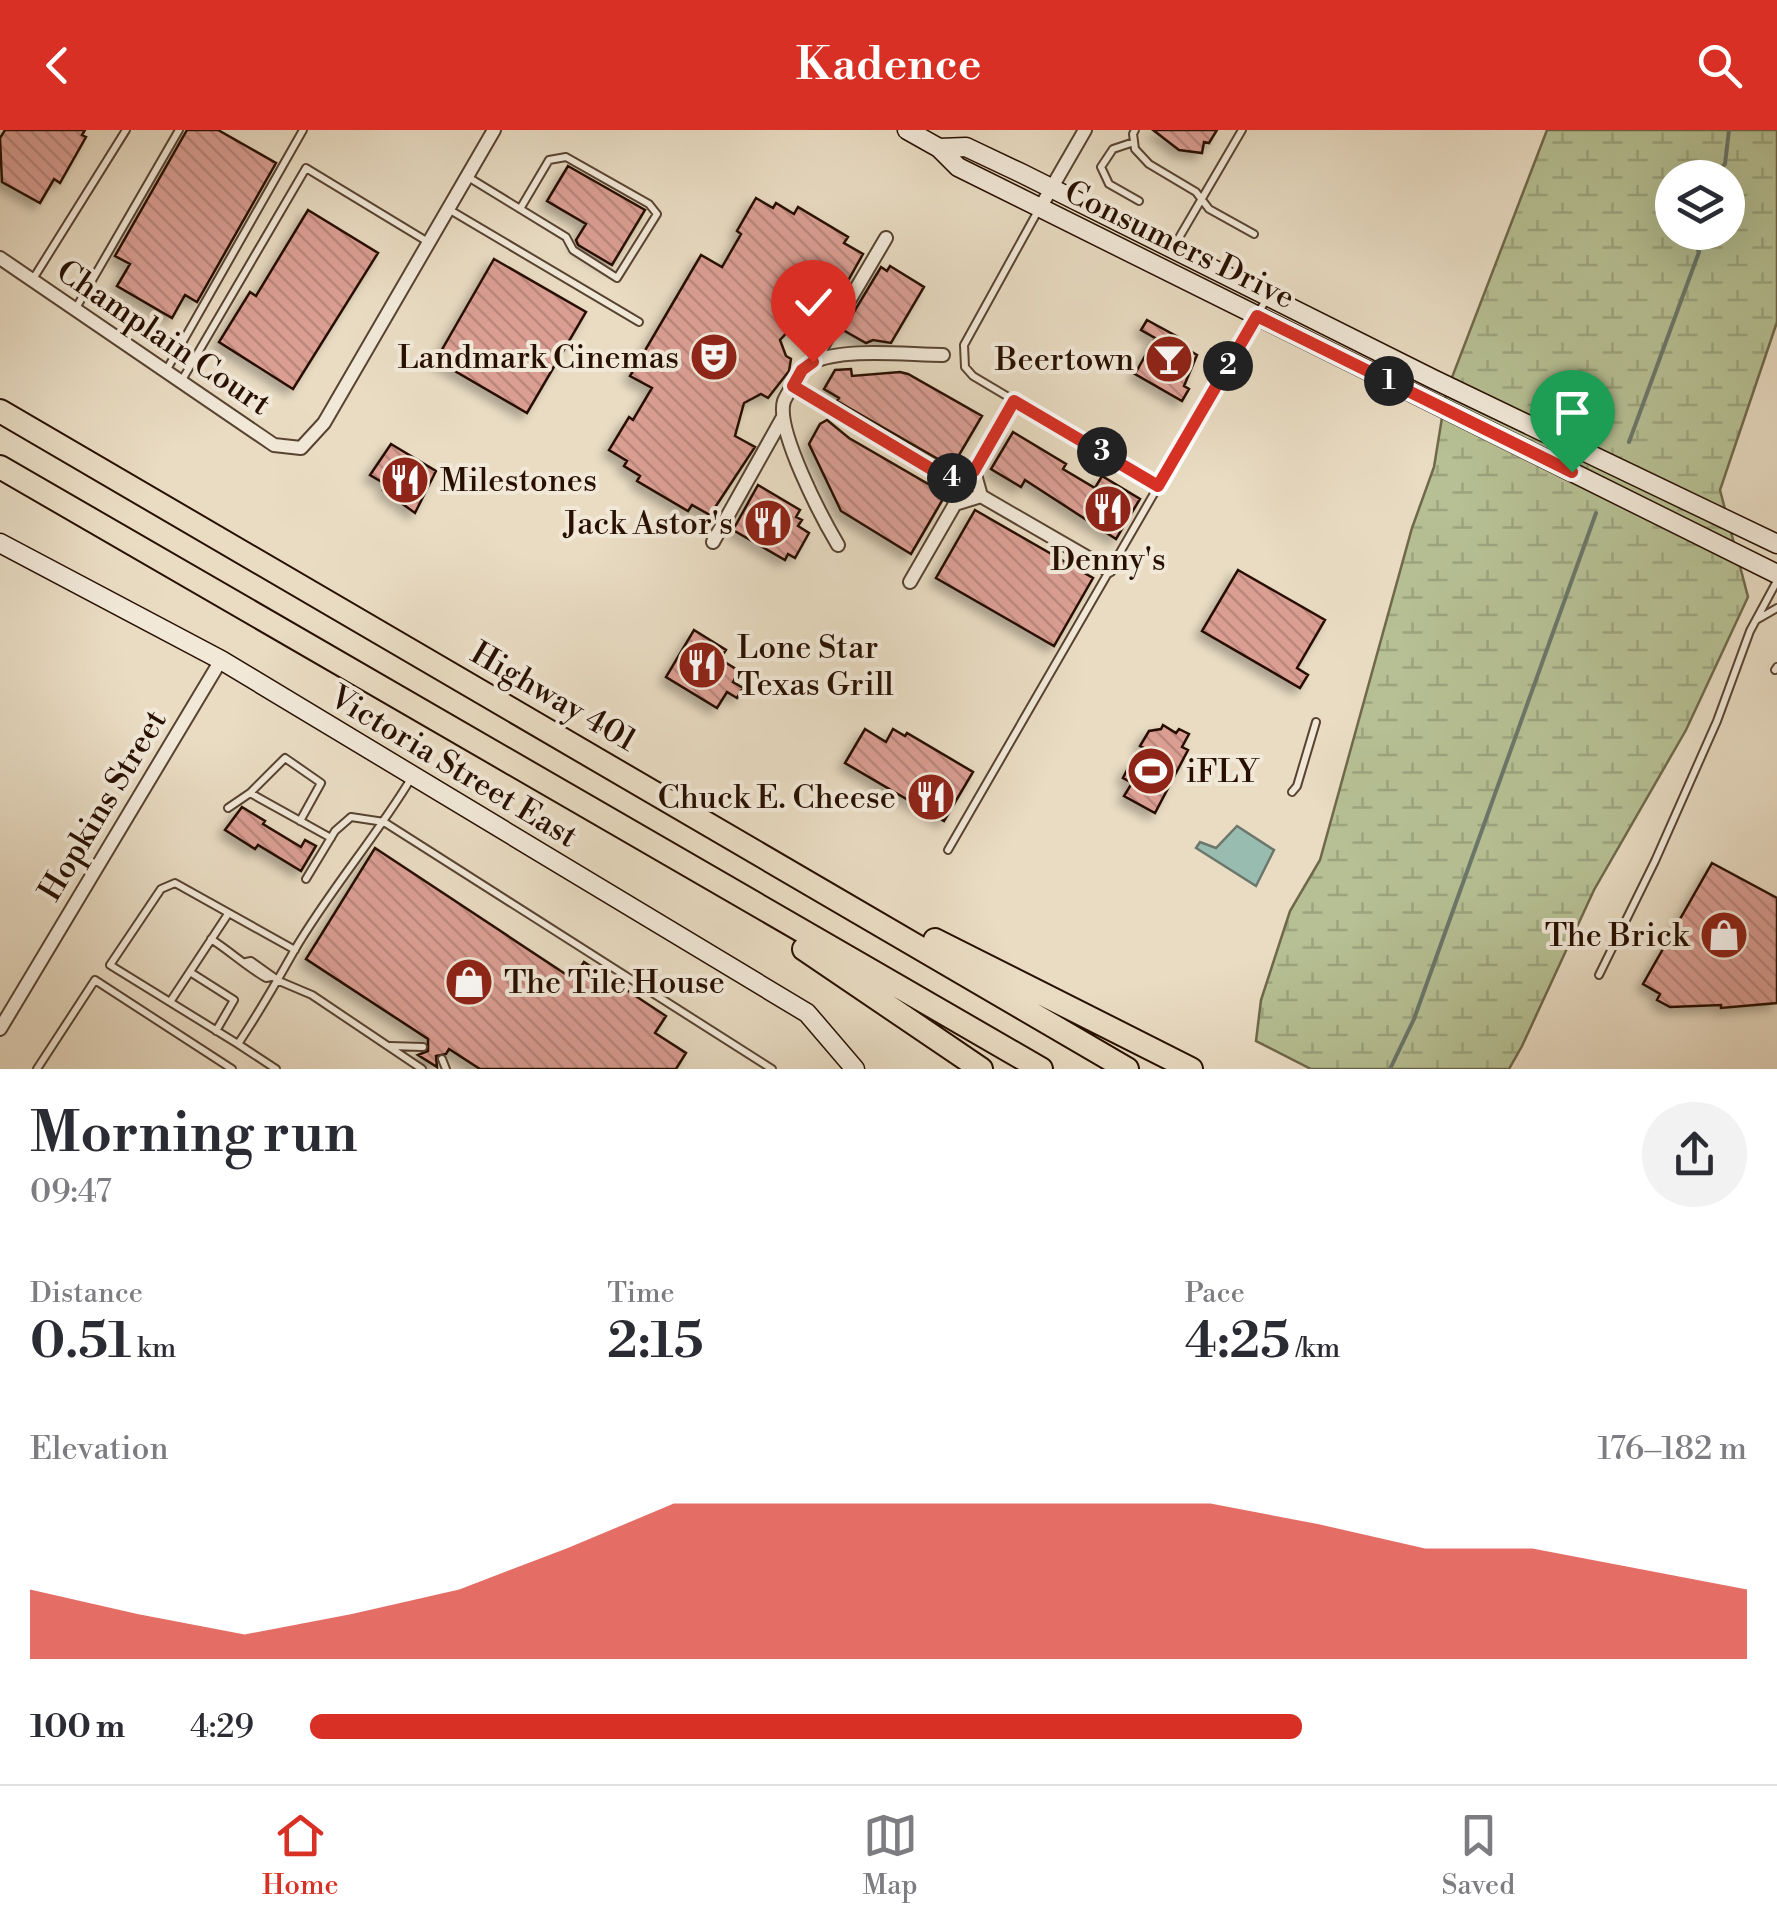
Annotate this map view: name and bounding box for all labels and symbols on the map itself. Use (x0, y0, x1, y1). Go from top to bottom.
street label: Consumers Drive (1058, 172, 1301, 318)
street label: Champlain Court (49, 251, 278, 424)
pin (771, 260, 856, 363)
theatre icon: Landmark Cinemas (688, 331, 740, 383)
bar icon: Beertown (1143, 333, 1195, 385)
place label: Landmark Cinemas (397, 338, 679, 378)
place label: Beertown (994, 340, 1134, 380)
pin: 2 (1203, 341, 1253, 391)
pin: 1 (1364, 356, 1414, 406)
pin (1530, 370, 1615, 473)
pin: 3 (1077, 427, 1127, 477)
pin: 4 (927, 453, 977, 503)
restaurant icon: Milestones (379, 454, 431, 506)
place label: Milestones (440, 461, 597, 501)
restaurant icon: Denny's (1082, 483, 1134, 535)
restaurant icon: Jack Astor's (742, 497, 794, 549)
place label: Jack Astor's (563, 504, 733, 544)
place label: Denny's (1050, 540, 1166, 580)
place label: Lone Star Texas Grill (737, 628, 894, 705)
street label: Highway 401 (463, 633, 644, 761)
restaurant icon: Lone Star Texas Grill (676, 639, 728, 691)
street label: Victoria Street East (321, 677, 585, 857)
street label: Hopkins Street (30, 703, 176, 908)
sports icon: iFLY (1125, 745, 1177, 797)
place label: iFLY (1186, 752, 1260, 792)
restaurant icon: Chuck E. Cheese (905, 771, 957, 823)
place label: Chuck E. Cheese (658, 778, 896, 818)
shop icon: The Brick (1698, 909, 1750, 961)
place label: The Brick (1545, 916, 1691, 956)
shop icon: The Tile House (443, 956, 495, 1008)
place label: The Tile House (504, 963, 725, 1003)

